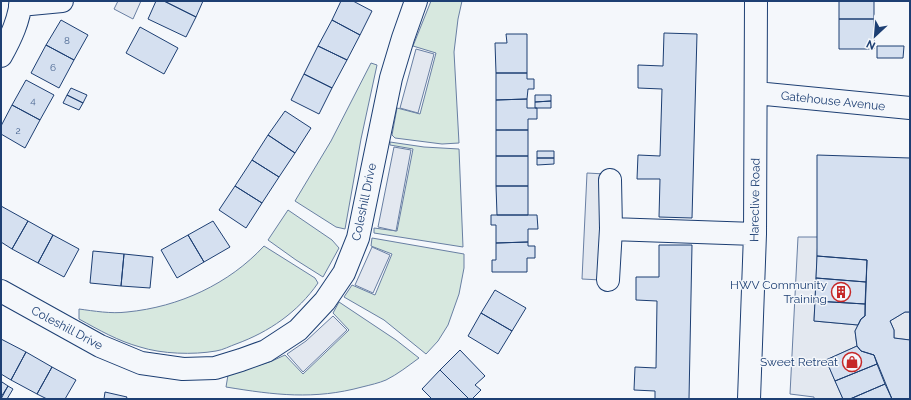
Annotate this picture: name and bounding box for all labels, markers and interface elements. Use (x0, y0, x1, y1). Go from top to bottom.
north arrow (855, 16, 895, 56)
house number: 8 (64, 35, 70, 46)
text: N (864, 37, 877, 52)
house number: 6 (50, 62, 56, 73)
street label: Gatehouse Avenue (780, 89, 886, 113)
house number: 4 (30, 95, 36, 106)
house number: 2 (15, 125, 21, 136)
street label: Hareclive Road (747, 158, 763, 242)
street label: Coleshill Drive (349, 162, 379, 242)
place label: HWV Community Training (730, 278, 827, 306)
building icon: HWV Community Training (830, 281, 852, 303)
street label: Coleshill Drive (29, 303, 105, 353)
shop icon: Sweet Retreat (841, 351, 863, 373)
place label: Sweet Retreat (760, 355, 838, 369)

